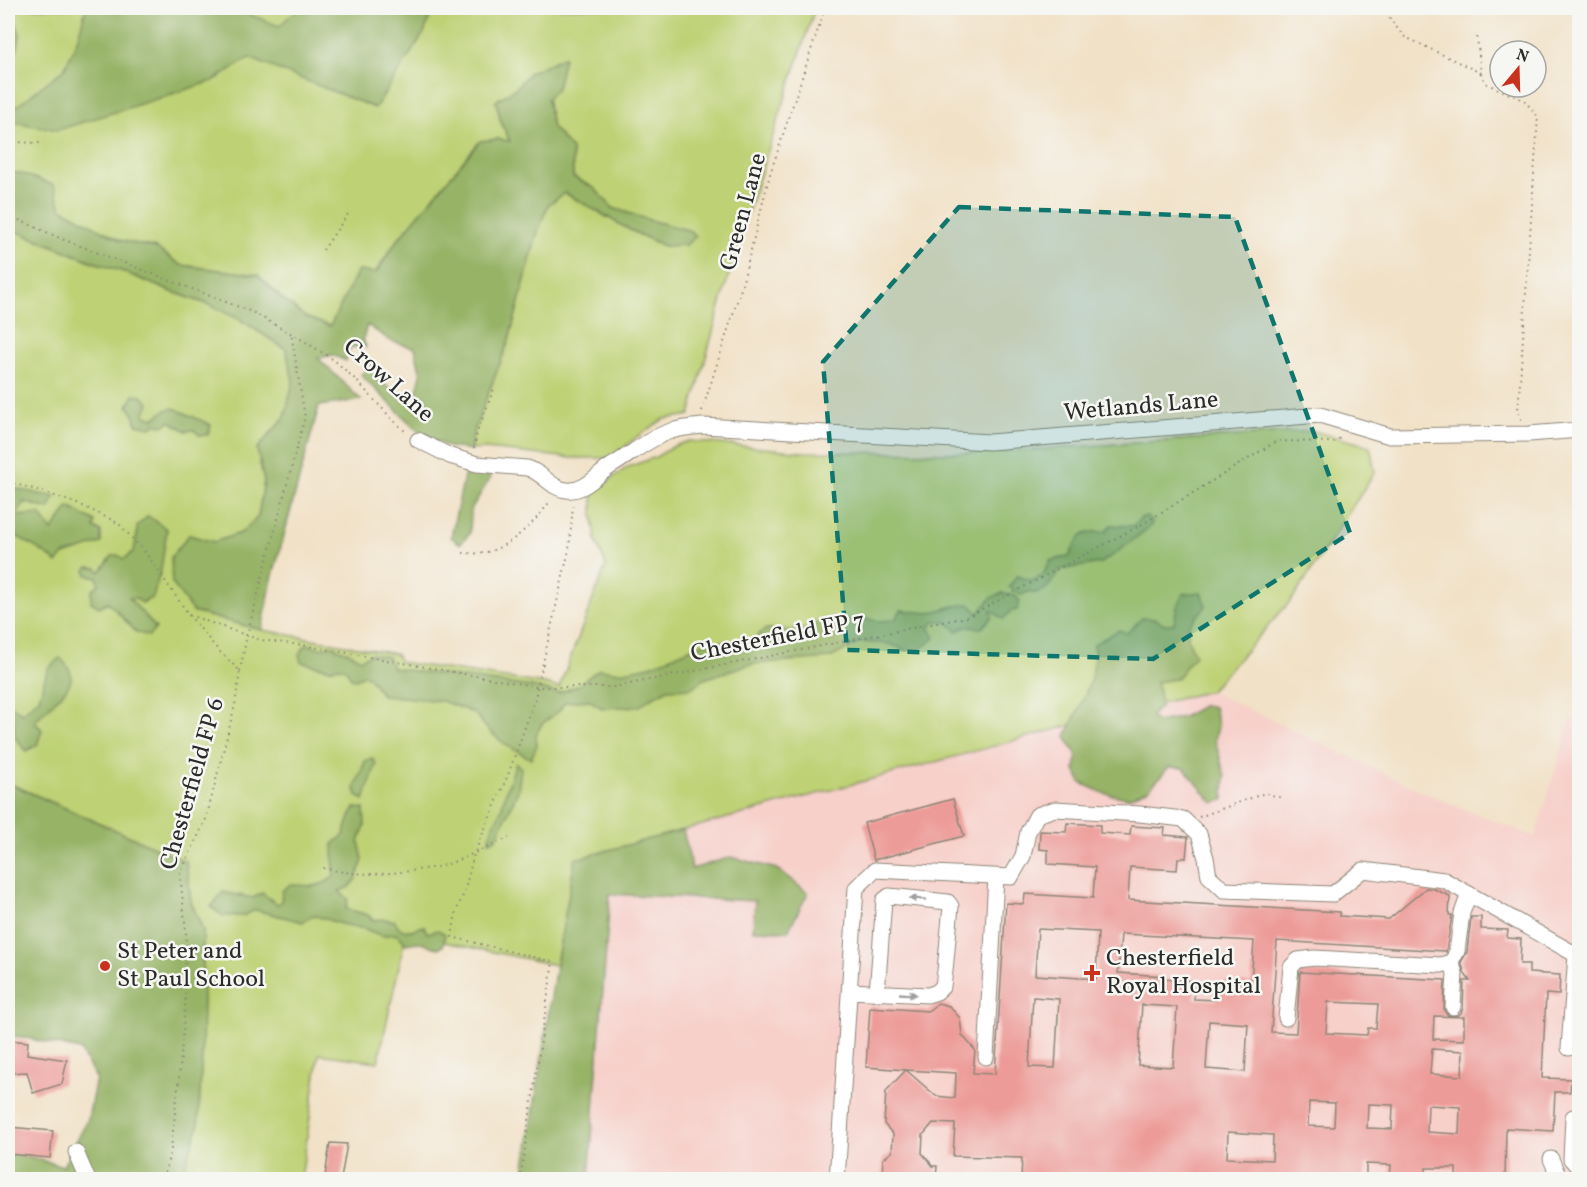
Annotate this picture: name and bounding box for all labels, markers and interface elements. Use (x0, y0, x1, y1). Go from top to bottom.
north arrow (1488, 39, 1548, 99)
text: N (1513, 44, 1532, 69)
street label: Green Lane (712, 149, 776, 275)
street label: Crow Lane (335, 331, 441, 431)
street label: Wetlands Lane (1062, 383, 1220, 431)
street label: Chesterfield FP 7 (688, 604, 868, 672)
street label: Chesterfield FP 6 (152, 694, 234, 874)
one-way arrow (909, 894, 928, 904)
place label: St Peter and St Paul School (117, 935, 265, 997)
place label: Chesterfield Royal Hospital (1106, 942, 1261, 1004)
marker: St Peter and St Paul School (98, 959, 112, 973)
marker: Chesterfield Royal Hospital (1083, 964, 1101, 982)
one-way arrow (899, 990, 918, 999)

